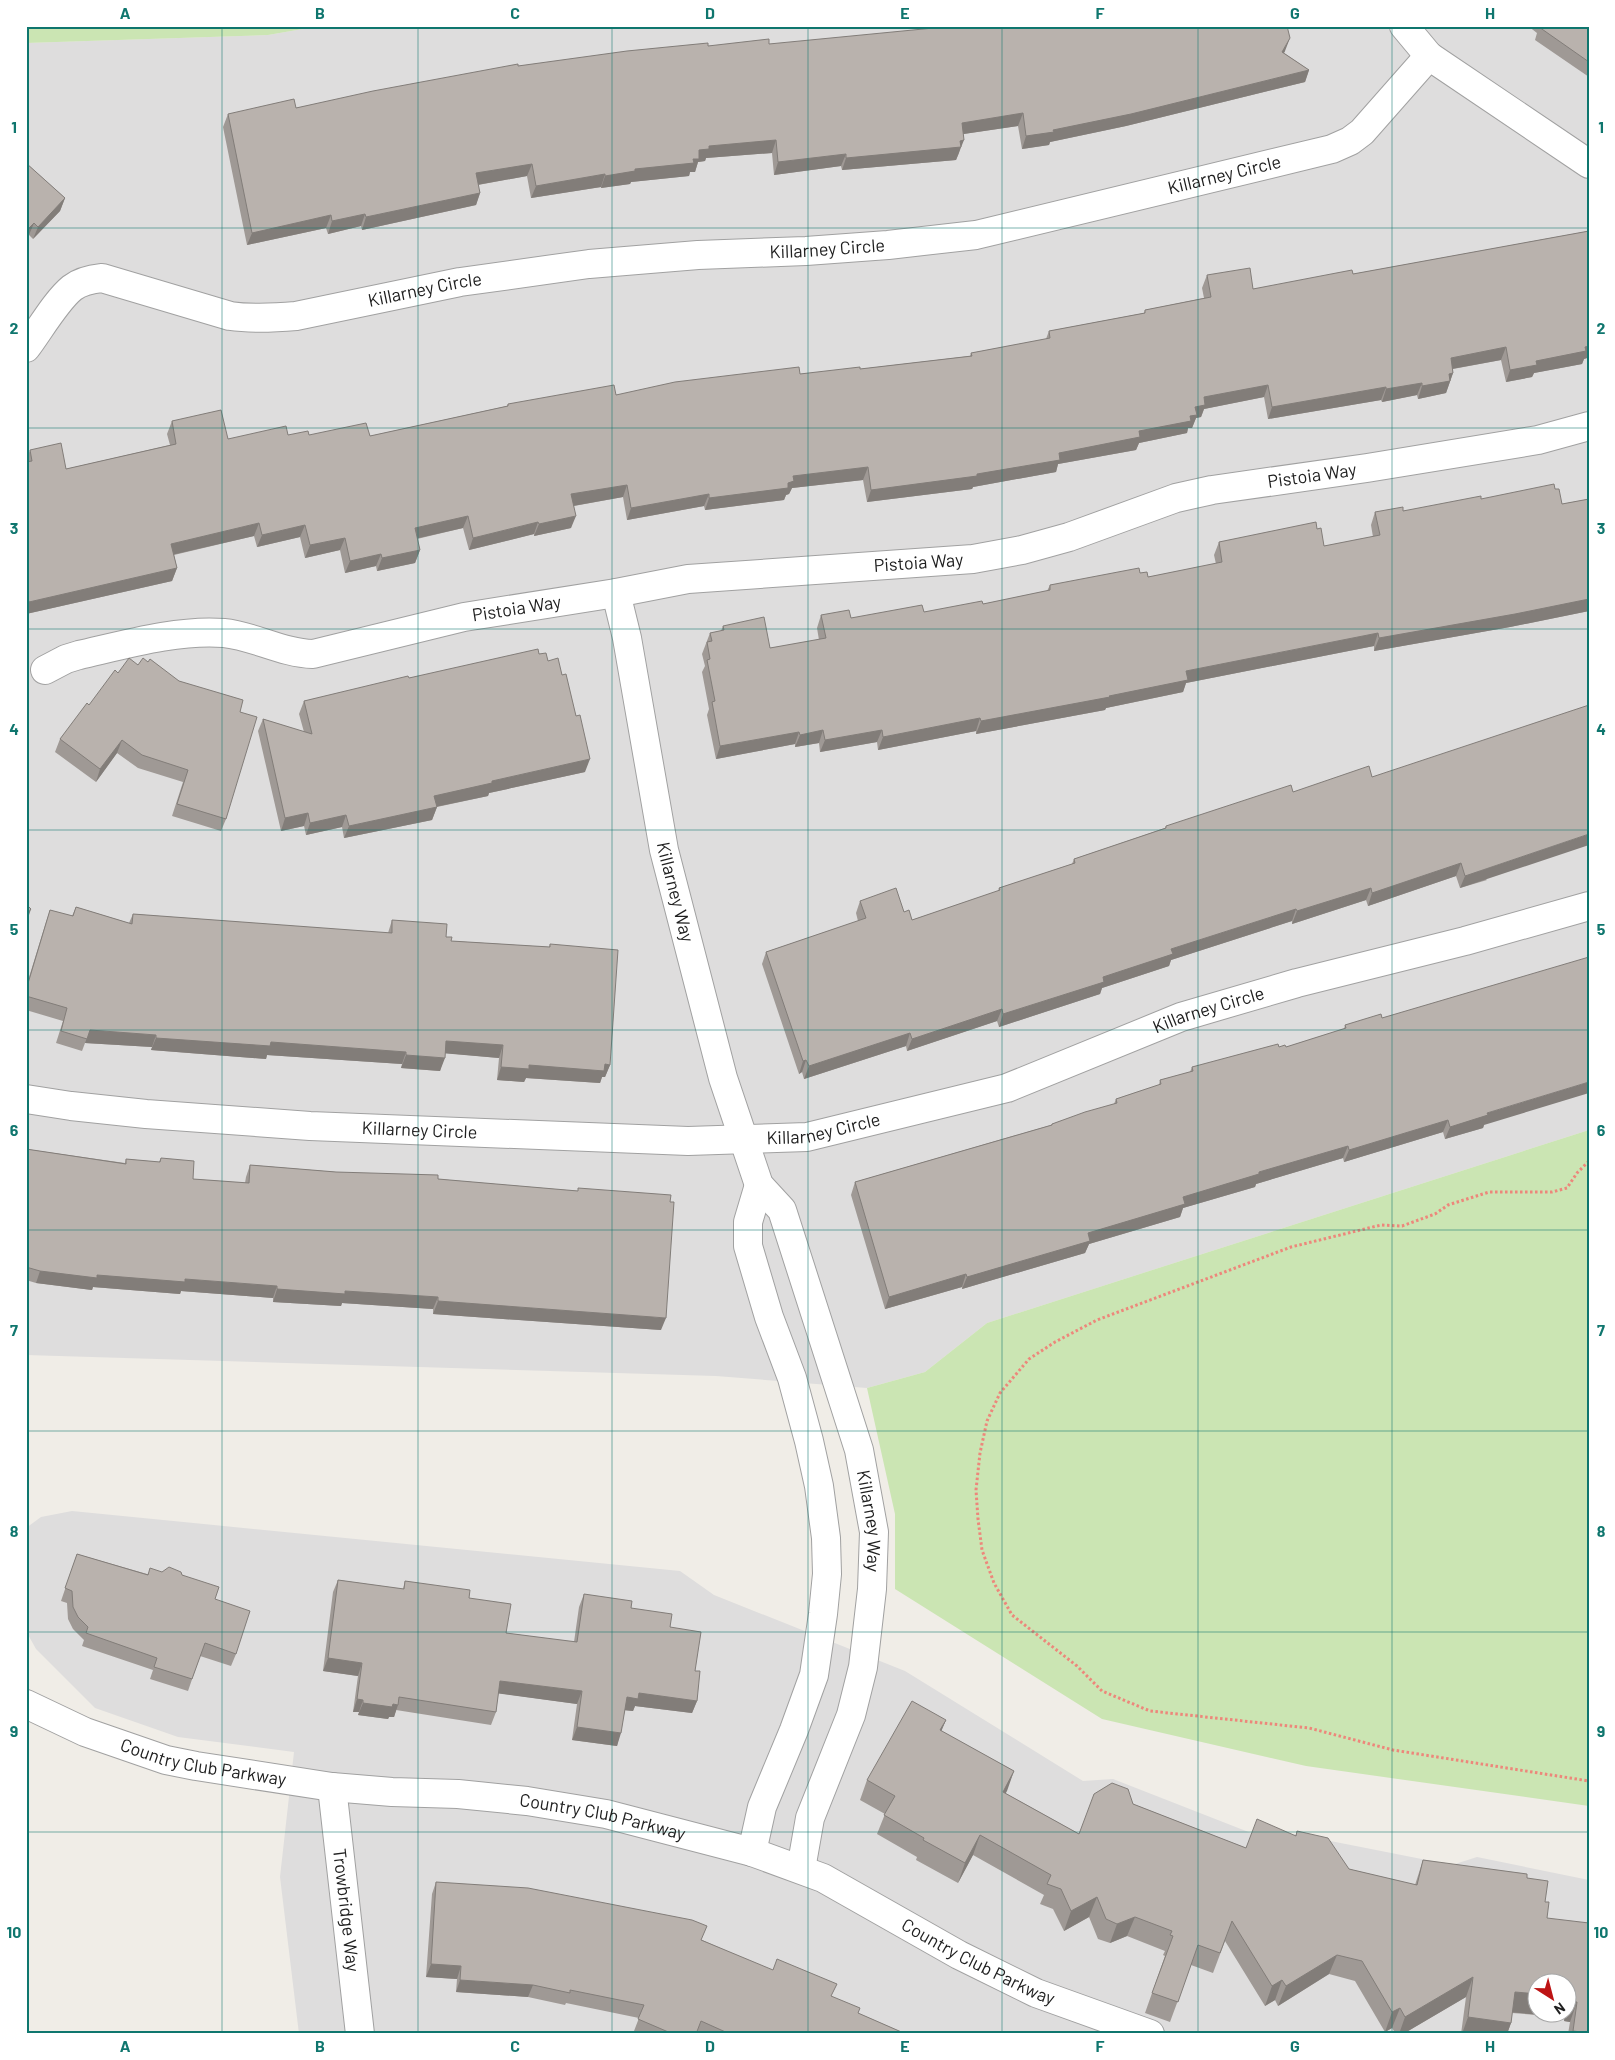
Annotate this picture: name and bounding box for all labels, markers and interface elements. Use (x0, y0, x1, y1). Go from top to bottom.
text: A (120, 3, 131, 22)
text: B (315, 3, 325, 22)
text: C (510, 3, 520, 22)
text: D (705, 3, 715, 22)
text: E (900, 3, 910, 22)
text: F (1096, 3, 1105, 22)
text: G (1290, 3, 1300, 22)
text: H (1485, 3, 1495, 22)
text: 1 (11, 117, 17, 136)
text: 1 (1598, 117, 1604, 136)
street label: Killarney Circle (1165, 150, 1283, 198)
street label: Killarney Circle (769, 233, 886, 262)
street label: Killarney Circle (366, 267, 483, 311)
text: 2 (10, 318, 19, 337)
text: 2 (1597, 318, 1606, 337)
street label: Pistoia Way (1266, 458, 1358, 492)
text: 3 (10, 518, 18, 537)
text: 3 (1597, 518, 1605, 537)
street label: Pistoia Way (873, 548, 964, 576)
street label: Pistoia Way (470, 590, 563, 626)
text: 4 (9, 719, 19, 738)
text: 4 (1596, 719, 1606, 738)
street label: Killarney Way (653, 840, 699, 944)
text: 5 (10, 919, 19, 938)
text: 5 (1597, 919, 1606, 938)
street label: Killarney Circle (1149, 981, 1267, 1037)
street label: Killarney Circle (766, 1107, 882, 1148)
street label: Killarney Circle (361, 1116, 478, 1143)
text: 6 (10, 1120, 19, 1139)
text: 6 (1597, 1120, 1606, 1139)
text: 7 (10, 1320, 18, 1339)
text: 7 (1597, 1320, 1605, 1339)
street label: Killarney Way (853, 1468, 887, 1573)
text: 8 (10, 1521, 19, 1540)
text: 8 (1597, 1521, 1606, 1540)
text: 9 (10, 1721, 18, 1740)
text: 9 (1597, 1721, 1605, 1740)
street label: Country Club Parkway (118, 1733, 288, 1790)
street label: Country Club Parkway (519, 1788, 688, 1844)
street label: Trowbridge Way (329, 1847, 365, 1973)
street label: Country Club Parkway (898, 1913, 1058, 2009)
text: 10 (7, 1922, 21, 1941)
text: 10 (1594, 1922, 1608, 1941)
north arrow (1528, 1972, 1578, 2022)
text: N (1551, 1999, 1569, 2019)
text: A (120, 2036, 131, 2055)
text: B (315, 2036, 325, 2055)
text: C (510, 2036, 520, 2055)
text: D (705, 2036, 715, 2055)
text: E (900, 2036, 910, 2055)
text: F (1096, 2036, 1105, 2055)
text: G (1290, 2036, 1300, 2055)
text: H (1485, 2036, 1495, 2055)

